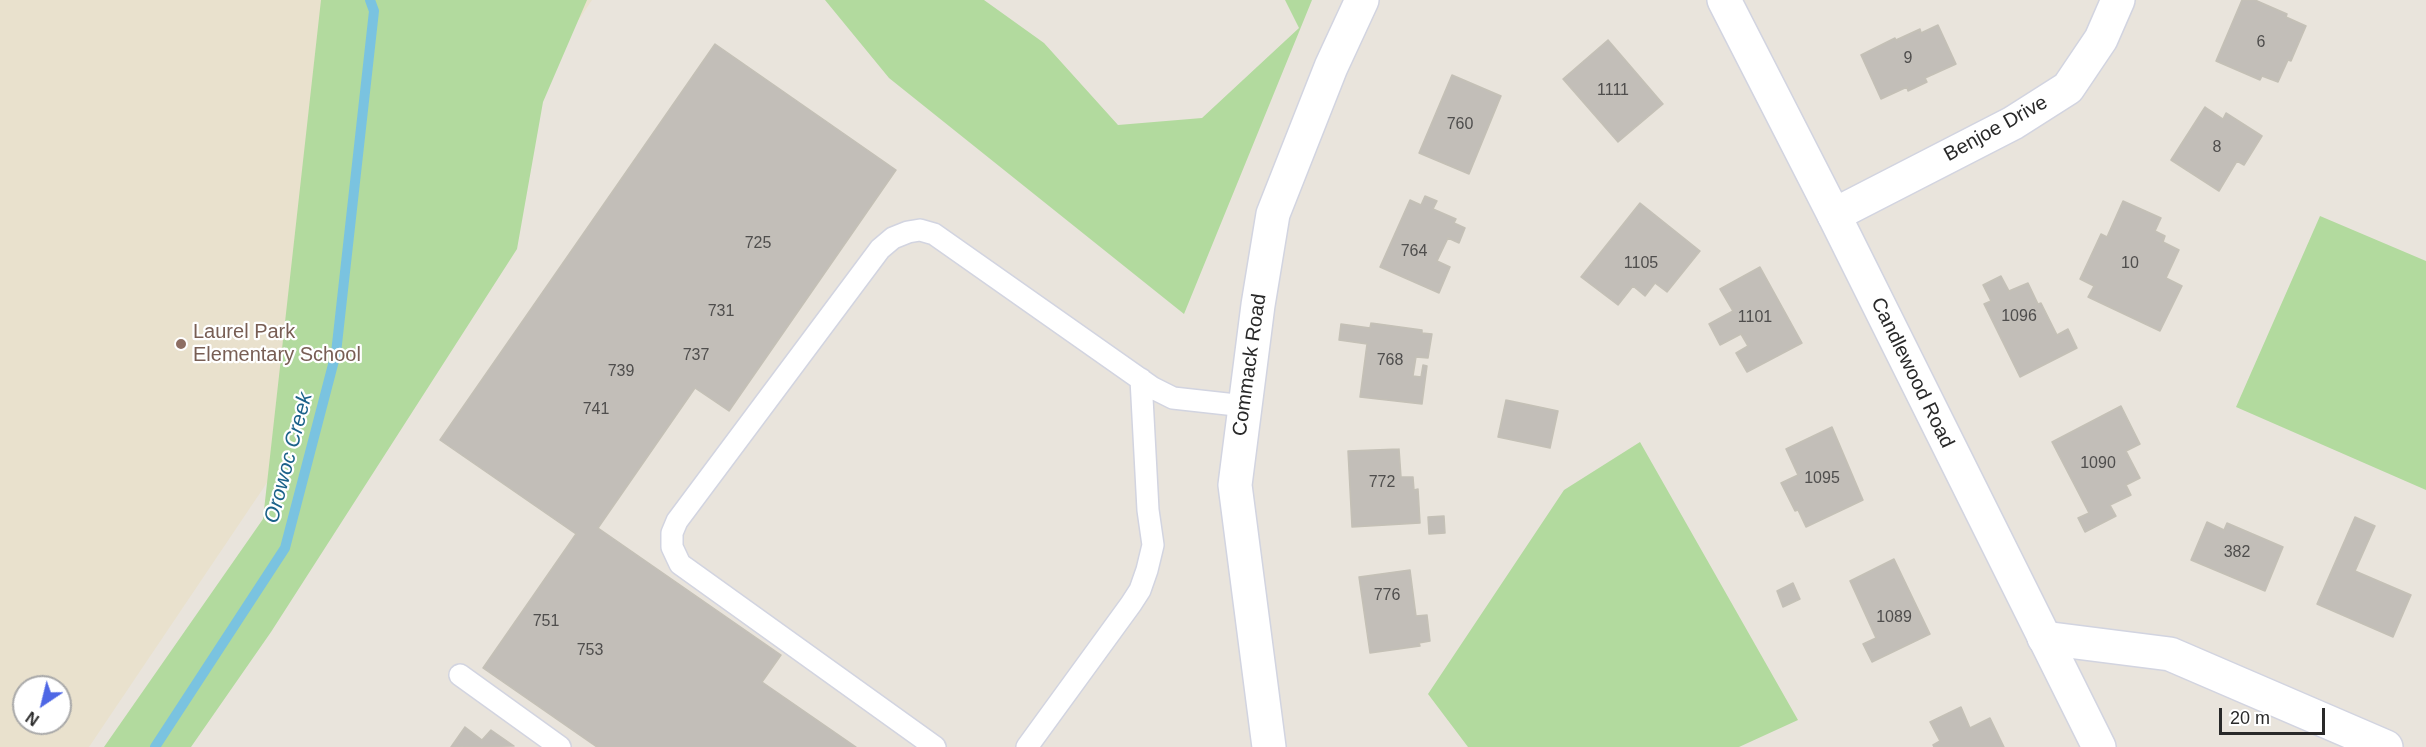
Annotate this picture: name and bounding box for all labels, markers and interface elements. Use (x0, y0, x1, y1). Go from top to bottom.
house number: 6 (2257, 33, 2265, 53)
house number: 9 (1904, 49, 1912, 69)
house number: 1111 (1597, 81, 1629, 101)
street label: Benjoe Drive (1940, 91, 2052, 167)
house number: 760 (1447, 115, 1473, 135)
house number: 8 (2213, 138, 2221, 158)
house number: 725 (745, 234, 771, 254)
house number: 764 (1401, 242, 1427, 262)
house number: 1105 (1624, 254, 1658, 274)
house number: 10 (2121, 254, 2139, 274)
street label: Commack Road (1228, 292, 1272, 438)
street label: Candlewood Road (1865, 294, 1959, 452)
house number: 731 (708, 302, 734, 322)
house number: 1096 (2001, 307, 2037, 327)
house number: 1101 (1738, 308, 1772, 328)
place label: Laurel Park Elementary School (193, 320, 361, 367)
marker: Laurel Park Elementary School (174, 337, 188, 351)
house number: 737 (683, 346, 709, 366)
house number: 768 (1377, 351, 1403, 371)
house number: 739 (608, 362, 634, 382)
water label: Orowoc Creek (259, 390, 319, 526)
house number: 741 (583, 400, 609, 420)
house number: 1090 (2080, 454, 2116, 474)
house number: 1095 (1804, 469, 1840, 489)
house number: 772 (1369, 473, 1395, 493)
house number: 382 (2224, 543, 2250, 563)
house number: 776 (1374, 586, 1400, 606)
house number: 1089 (1876, 608, 1912, 628)
house number: 751 (533, 612, 559, 632)
house number: 753 (577, 641, 603, 661)
north arrow (12, 675, 72, 735)
scale bar (2222, 696, 2328, 734)
text: N (23, 708, 42, 729)
text: 20 m (2230, 708, 2270, 728)

